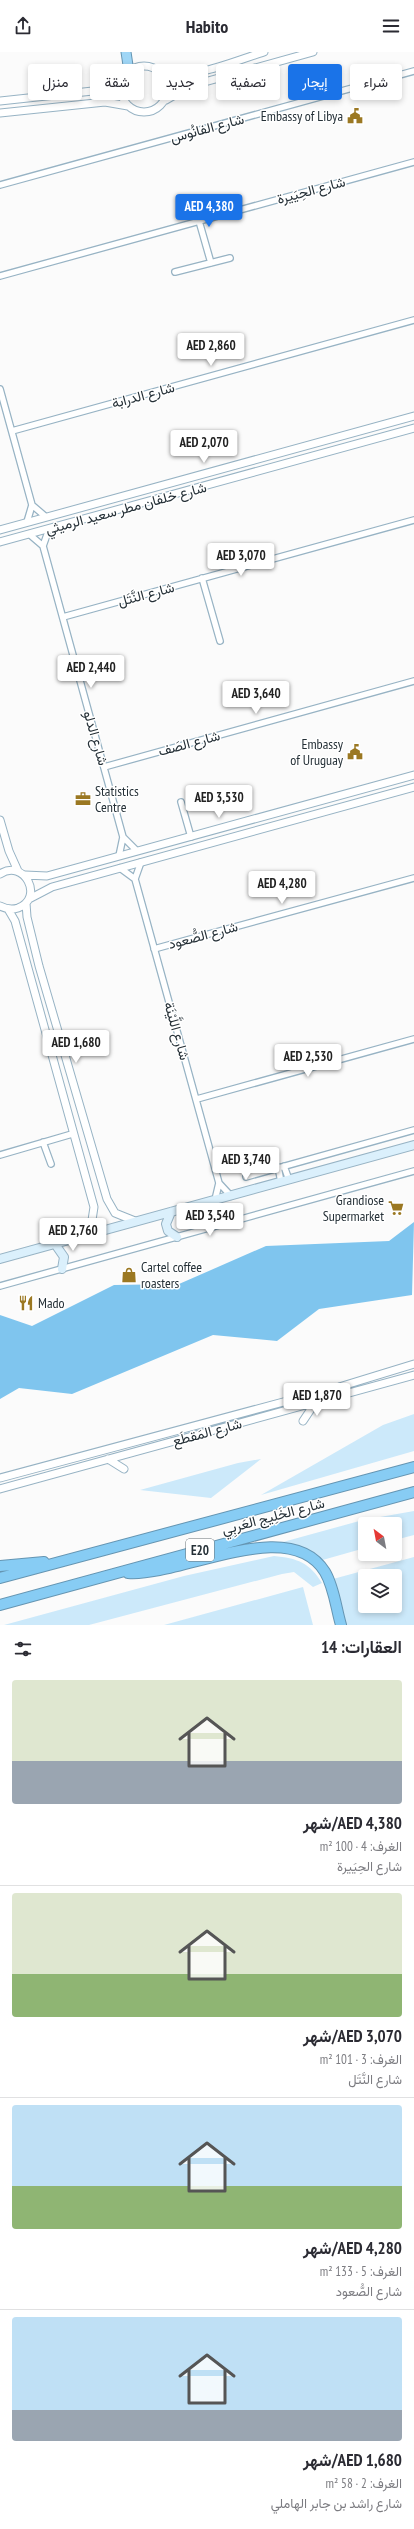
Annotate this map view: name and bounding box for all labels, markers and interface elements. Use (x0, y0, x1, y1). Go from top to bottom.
icon: share (12, 15, 34, 37)
text: Habito (186, 15, 228, 38)
icon: menu (380, 15, 402, 37)
chip: منزل (28, 64, 82, 100)
chip: شقة (90, 64, 144, 100)
chip: جديد (152, 64, 208, 100)
chip: تصفية (216, 64, 280, 100)
chip: إيجار (288, 64, 342, 100)
chip: شراء (350, 64, 402, 100)
place label: Embassy of Libya (261, 107, 343, 125)
public building icon: Embassy of Libya (346, 107, 364, 125)
street label: شارع الفانُوس (168, 109, 246, 148)
street label: شارع الحِيَيرة (275, 172, 348, 210)
pin: AED 4,380 (163, 194, 255, 228)
text: AED 4,380 (184, 198, 234, 215)
pin: AED 2,860 (165, 333, 257, 367)
text: AED 2,860 (186, 337, 236, 354)
street label: شارع الدرابة (110, 378, 177, 414)
pin: AED 2,070 (158, 430, 250, 464)
text: AED 2,070 (179, 434, 229, 451)
street label: شارع خلفان مطر سعيد الرميثي (43, 478, 209, 541)
pin: AED 3,070 (195, 543, 287, 577)
text: AED 3,070 (216, 547, 266, 564)
street label: شارع النَّتَل (116, 578, 177, 612)
pin: AED 2,440 (45, 655, 137, 689)
text: AED 2,440 (66, 659, 116, 676)
pin: AED 3,640 (210, 681, 302, 715)
text: AED 3,640 (231, 685, 281, 702)
street label: شارع الدلو (78, 709, 112, 768)
street label: شارع الصَف (156, 726, 222, 762)
place label: Embassy of Uruguay (290, 735, 344, 769)
public building icon: Embassy of Uruguay (346, 743, 364, 761)
place label: Statistics Centre (95, 782, 139, 816)
pin: AED 3,530 (173, 785, 265, 819)
text: AED 3,530 (194, 789, 244, 806)
office icon: Statistics Centre (74, 790, 92, 808)
pin: AED 4,280 (236, 871, 328, 905)
text: AED 4,280 (257, 875, 307, 892)
street label: شارع الصُّعود (166, 917, 240, 955)
street label: شارع اللَّيْنَة (158, 999, 195, 1063)
pin: AED 1,680 (30, 1030, 122, 1064)
text: AED 1,680 (51, 1034, 101, 1051)
pin: AED 2,530 (262, 1044, 354, 1078)
text: AED 2,530 (283, 1048, 333, 1065)
pin: AED 3,740 (200, 1147, 292, 1181)
text: AED 3,740 (221, 1151, 271, 1168)
place label: Grandiose Supermarket (323, 1191, 384, 1225)
supermarket icon: Grandiose Supermarket (387, 1199, 405, 1217)
pin: AED 3,540 (164, 1203, 256, 1237)
text: AED 3,540 (185, 1207, 235, 1224)
pin: AED 2,760 (27, 1218, 119, 1252)
text: AED 2,760 (48, 1222, 98, 1239)
place label: Cartel coffee roasters (141, 1258, 202, 1292)
shop icon: Cartel coffee roasters (120, 1266, 138, 1284)
restaurant icon: Mado (17, 1294, 35, 1312)
place label: Mado (38, 1294, 65, 1312)
pin: AED 1,870 (271, 1383, 363, 1417)
text: AED 1,870 (292, 1387, 342, 1404)
street label: شارع المَقطَع (170, 1414, 244, 1452)
street label: شارع الخَلِيج العَربِي (220, 1494, 327, 1541)
north arrow (358, 1517, 402, 1561)
map controls (358, 1517, 402, 1613)
road number: E20 (186, 1539, 214, 1561)
button: layers (358, 1569, 402, 1613)
text: العقارات: 14 (321, 1636, 402, 1658)
icon: filters (12, 1638, 34, 1660)
icon: home (171, 1706, 243, 1778)
text: AED 4,380/شهر (303, 1812, 402, 1834)
text: الغرف: 4 · 100 m² (320, 1838, 402, 1855)
text: شارع الحِيَيرة (337, 1858, 402, 1875)
icon: home (171, 1919, 243, 1991)
text: AED 3,070/شهر (303, 2025, 402, 2047)
text: الغرف: 3 · 101 m² (320, 2051, 402, 2068)
text: شارع النَّتَل (348, 2071, 402, 2088)
icon: home (171, 2131, 243, 2203)
text: AED 4,280/شهر (303, 2237, 402, 2259)
text: الغرف: 5 · 133 m² (320, 2263, 402, 2280)
text: شارع الصُّعود (336, 2283, 402, 2300)
icon: home (171, 2343, 243, 2415)
text: AED 1,680/شهر (303, 2449, 402, 2471)
text: الغرف: 2 · 58 m² (326, 2475, 402, 2492)
text: شارع راشد بن جابر الهاملي (271, 2495, 402, 2512)

